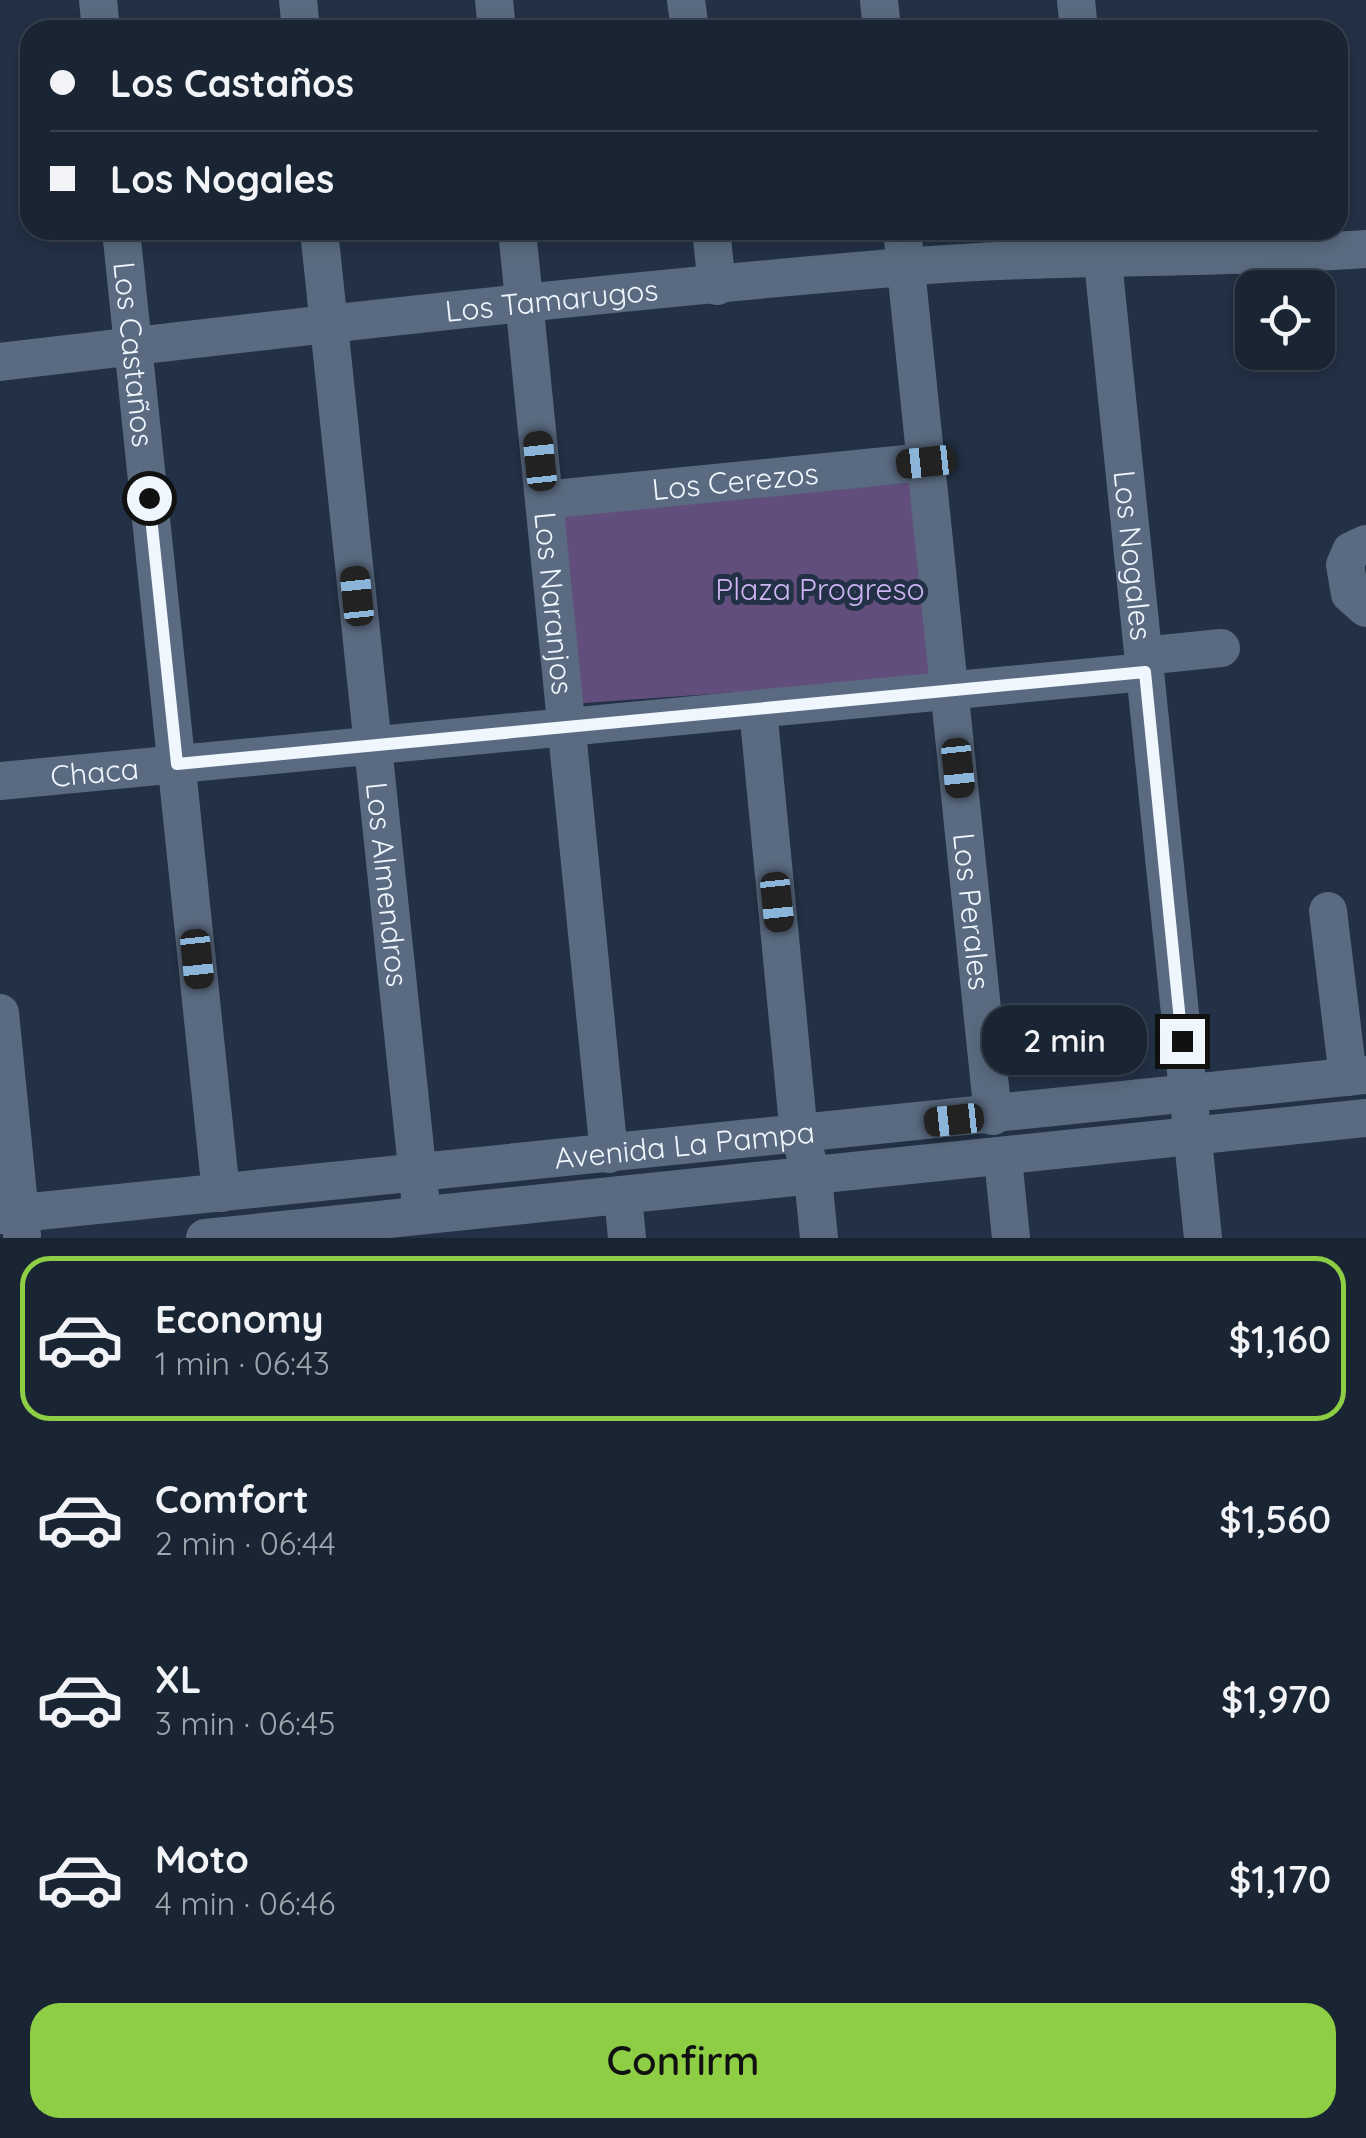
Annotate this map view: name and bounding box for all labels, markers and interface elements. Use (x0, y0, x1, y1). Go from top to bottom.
text: Los Castaños (110, 59, 354, 107)
text: Los Nogales (110, 155, 334, 203)
street label: Los Castaños (105, 260, 162, 449)
street label: Los Tamarugos (443, 270, 660, 330)
map controls (1235, 270, 1335, 370)
button: locate (1235, 270, 1335, 370)
car (522, 430, 558, 492)
car (895, 444, 957, 480)
street label: Los Cerezos (650, 454, 820, 508)
street label: Los Nogales (1106, 468, 1161, 642)
route start (127, 476, 172, 521)
street label: Los Naranjos (526, 510, 582, 696)
car (339, 565, 375, 627)
park label: Plaza Progreso (715, 570, 925, 608)
car (940, 737, 976, 799)
street label: Chaca (49, 749, 140, 795)
street label: Los Almendros (358, 780, 417, 989)
street label: Los Perales (945, 831, 999, 992)
car (759, 871, 795, 933)
car (179, 928, 215, 990)
callout: 2 min (982, 1006, 1147, 1076)
route end (1160, 1019, 1205, 1064)
text: 2 min (1023, 1020, 1106, 1060)
car (923, 1102, 985, 1138)
street label: Avenida La Pampa (552, 1113, 816, 1177)
icon: car (35, 1294, 125, 1384)
text: Economy (155, 1295, 324, 1343)
text: $1,160 (1229, 1315, 1331, 1363)
text: 1 min · 06:43 (155, 1343, 330, 1383)
icon: car (35, 1474, 125, 1564)
text: Comfort (155, 1475, 309, 1523)
text: $1,560 (1219, 1495, 1331, 1543)
text: 2 min · 06:44 (155, 1523, 336, 1563)
icon: car (35, 1654, 125, 1744)
text: XL (155, 1655, 201, 1703)
text: $1,970 (1221, 1675, 1331, 1723)
text: 3 min · 06:45 (155, 1703, 336, 1743)
icon: car (35, 1834, 125, 1924)
text: Moto (155, 1835, 249, 1883)
text: $1,170 (1229, 1855, 1331, 1903)
text: 4 min · 06:46 (155, 1883, 335, 1923)
button: Confirm (30, 2003, 1336, 2118)

